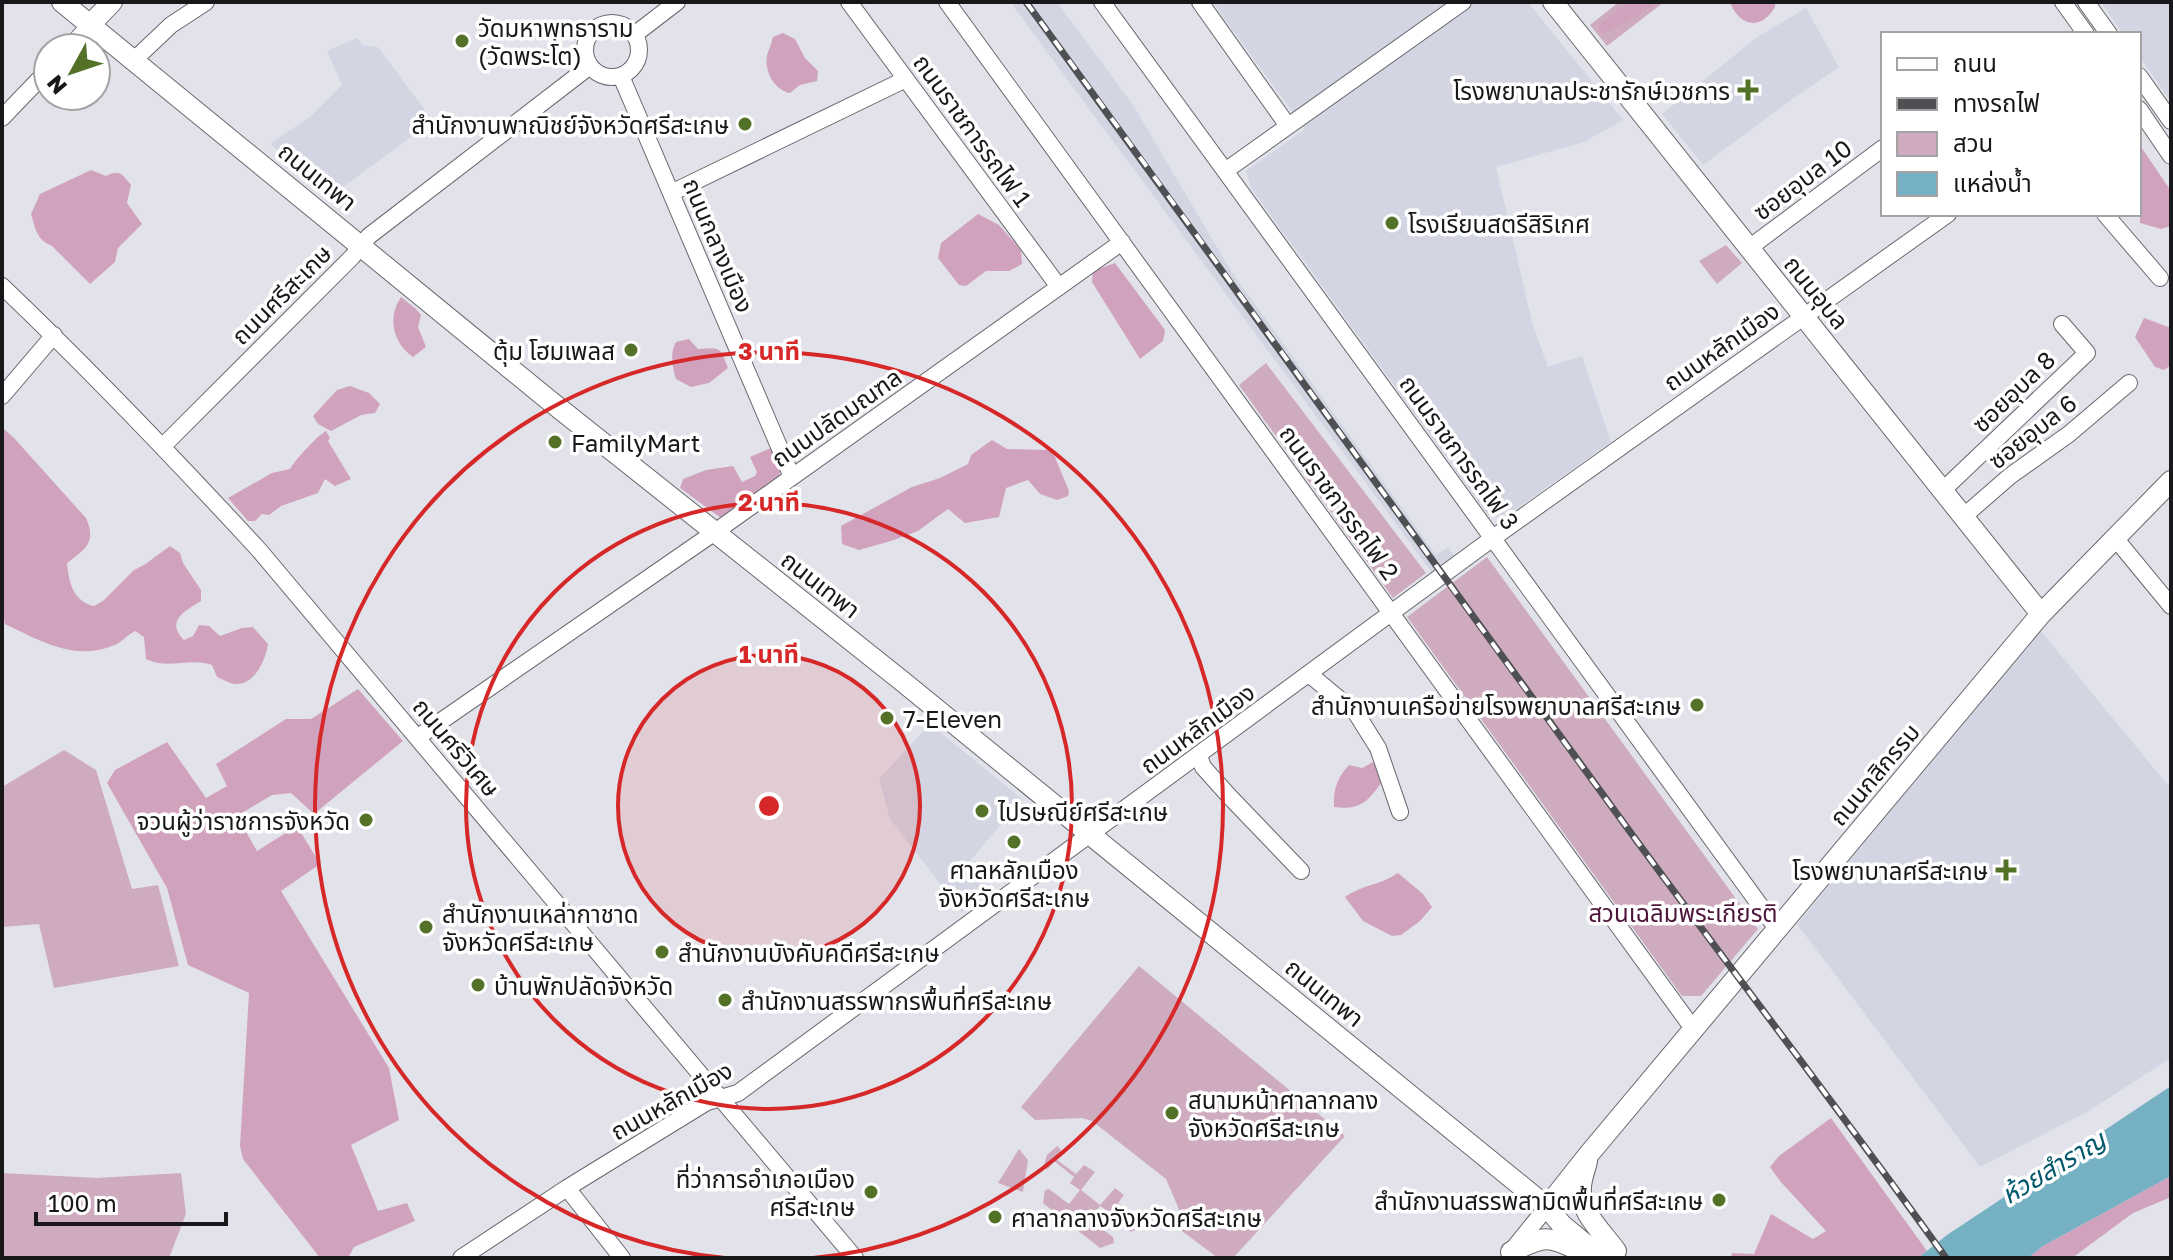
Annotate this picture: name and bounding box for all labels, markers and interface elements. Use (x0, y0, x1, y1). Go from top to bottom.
place label: วัดมหาพุทธาราม (วัดพระโต) (478, 13, 633, 70)
north arrow (32, 32, 112, 112)
marker: วัดมหาพุทธาราม (วัดพระโต) (453, 32, 471, 50)
legend (1881, 32, 2141, 216)
street label: ถนนราชการรถไฟ 1 (908, 48, 1038, 212)
text: ถนน (1953, 48, 1997, 77)
text: N (41, 70, 72, 100)
place label: โรงพยาบาลประชารักษ์เวชการ (1453, 76, 1730, 105)
marker: โรงพยาบาลประชารักษ์เวชการ (1737, 79, 1759, 101)
text: ทางรถไฟ (1953, 88, 2040, 117)
place label: สำนักงานพาณิชย์จังหวัดศรีสะเกษ (412, 110, 729, 139)
marker: สำนักงานพาณิชย์จังหวัดศรีสะเกษ (736, 115, 754, 133)
text: สวน (1953, 128, 1993, 157)
street label: ซอยอุบล 10 (1747, 133, 1858, 227)
street label: ถนนเทพา (273, 136, 363, 216)
text: แหล่งน้ำ (1953, 167, 2032, 197)
street label: ถนนกลางเมือง (678, 173, 760, 317)
place label: โรงเรียนสตรีสิริเกศ (1408, 209, 1590, 238)
marker: โรงเรียนสตรีสิริเกศ (1383, 214, 1401, 232)
street label: ถนนศรีสะเกษ (225, 238, 337, 350)
street label: ถนนอุบล (1777, 250, 1855, 336)
street label: ถนนหลักเมือง (1658, 296, 1784, 396)
place label: ตุ้ม โฮมเพลส (493, 336, 615, 367)
text: 3 นาที (738, 336, 800, 365)
marker: ตุ้ม โฮมเพลส (622, 341, 640, 359)
street label: ซอยอุบล 8 (1966, 344, 2062, 439)
street label: ถนนปลัดมณฑล (765, 361, 907, 473)
street label: ถนนราชการรถไฟ 3 (1394, 369, 1526, 535)
street label: ซอยอุบล 6 (1982, 388, 2083, 476)
street label: ถนนราชการรถไฟ 2 (1274, 419, 1406, 585)
place label: FamilyMart (571, 428, 700, 457)
marker: FamilyMart (546, 433, 564, 451)
text: 2 นาที (738, 487, 800, 516)
street label: ถนนเทพา (776, 544, 866, 624)
text: 1 นาที (739, 639, 799, 668)
street label: ถนนหลักเมือง (1134, 677, 1260, 779)
place label: สำนักงานเครือข่ายโรงพยาบาลศรีสะเกษ (1311, 691, 1681, 720)
street label: ถนนศรีวิเศษ (407, 692, 507, 802)
marker: สำนักงานเครือข่ายโรงพยาบาลศรีสะเกษ (1688, 696, 1706, 714)
place label: 7-Eleven (903, 704, 1002, 733)
marker: 7-Eleven (878, 709, 896, 727)
street label: ถนนกสิกรรม (1823, 717, 1925, 831)
centre of rings (755, 792, 783, 820)
place label: ไปรษณีย์ศรีสะเกษ (997, 797, 1168, 826)
marker: ไปรษณีย์ศรีสะเกษ (973, 802, 991, 820)
place label: จวนผู้ว่าราชการจังหวัด (137, 806, 350, 837)
marker: จวนผู้ว่าราชการจังหวัด (357, 811, 375, 829)
marker: ศาลหลักเมือง จังหวัดศรีสะเกษ (1005, 833, 1023, 851)
place label: ศาลหลักเมือง จังหวัดศรีสะเกษ (938, 855, 1090, 912)
place label: โรงพยาบาลศรีสะเกษ (1792, 856, 1988, 885)
marker: โรงพยาบาลศรีสะเกษ (1995, 859, 2017, 881)
park label: สวนเฉลิมพระเกียรติ (1588, 898, 1778, 927)
place label: สำนักงานเหล่ากาชาด จังหวัดศรีสะเกษ (442, 899, 638, 956)
marker: สำนักงานเหล่ากาชาด จังหวัดศรีสะเกษ (417, 918, 435, 936)
place label: สำนักงานบังคับคดีศรีสะเกษ (678, 938, 940, 967)
marker: สำนักงานบังคับคดีศรีสะเกษ (653, 943, 671, 961)
street label: ถนนเทพา (1280, 952, 1370, 1032)
place label: บ้านพักปลัดจังหวัด (494, 971, 673, 1000)
marker: บ้านพักปลัดจังหวัด (469, 976, 487, 994)
place label: สำนักงานสรรพากรพื้นที่ศรีสะเกษ (741, 985, 1052, 1015)
marker: สำนักงานสรรพากรพื้นที่ศรีสะเกษ (716, 991, 734, 1009)
street label: ถนนหลักเมือง (605, 1055, 737, 1145)
place label: สนามหน้าศาลากลาง จังหวัดศรีสะเกษ (1188, 1085, 1378, 1142)
marker: สนามหน้าศาลากลาง จังหวัดศรีสะเกษ (1163, 1104, 1181, 1122)
water label: ห้วยสำราญ (1995, 1123, 2112, 1210)
place label: ที่ว่าการอำเภอเมือง ศรีสะเกษ (676, 1163, 855, 1221)
scale bar (36, 1176, 226, 1226)
marker: ที่ว่าการอำเภอเมือง ศรีสะเกษ (862, 1183, 880, 1201)
place label: สำนักงานสรรพสามิตพื้นที่ศรีสะเกษ (1374, 1185, 1703, 1215)
text: 100 m (48, 1188, 117, 1217)
marker: สำนักงานสรรพสามิตพื้นที่ศรีสะเกษ (1710, 1191, 1728, 1209)
place label: ศาลากลางจังหวัดศรีสะเกษ (1011, 1203, 1262, 1232)
marker: ศาลากลางจังหวัดศรีสะเกษ (986, 1208, 1004, 1226)

